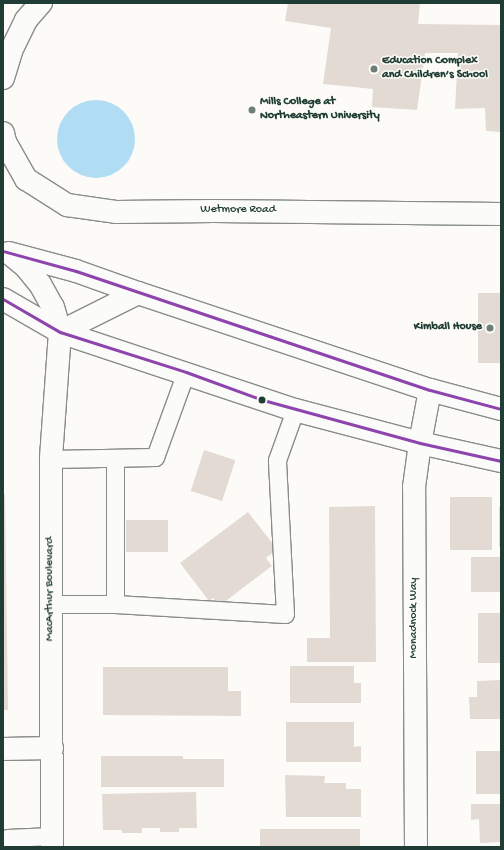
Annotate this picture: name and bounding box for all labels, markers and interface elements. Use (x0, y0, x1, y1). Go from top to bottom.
place label: Education Complex and Children’s School (382, 55, 488, 83)
marker: Education Complex and Children’s School (369, 64, 379, 74)
place label: Mills College at Northeastern University (260, 96, 380, 124)
marker: Mills College at Northeastern University (247, 105, 257, 115)
street label: Wetmore Road (200, 204, 276, 218)
place label: Kimball House (414, 321, 482, 335)
marker: Kimball House (485, 323, 495, 333)
unlabelled marker (257, 395, 267, 405)
street label: MacArthur Boulevard (44, 537, 58, 641)
street label: Monadnock Way (408, 578, 422, 658)

